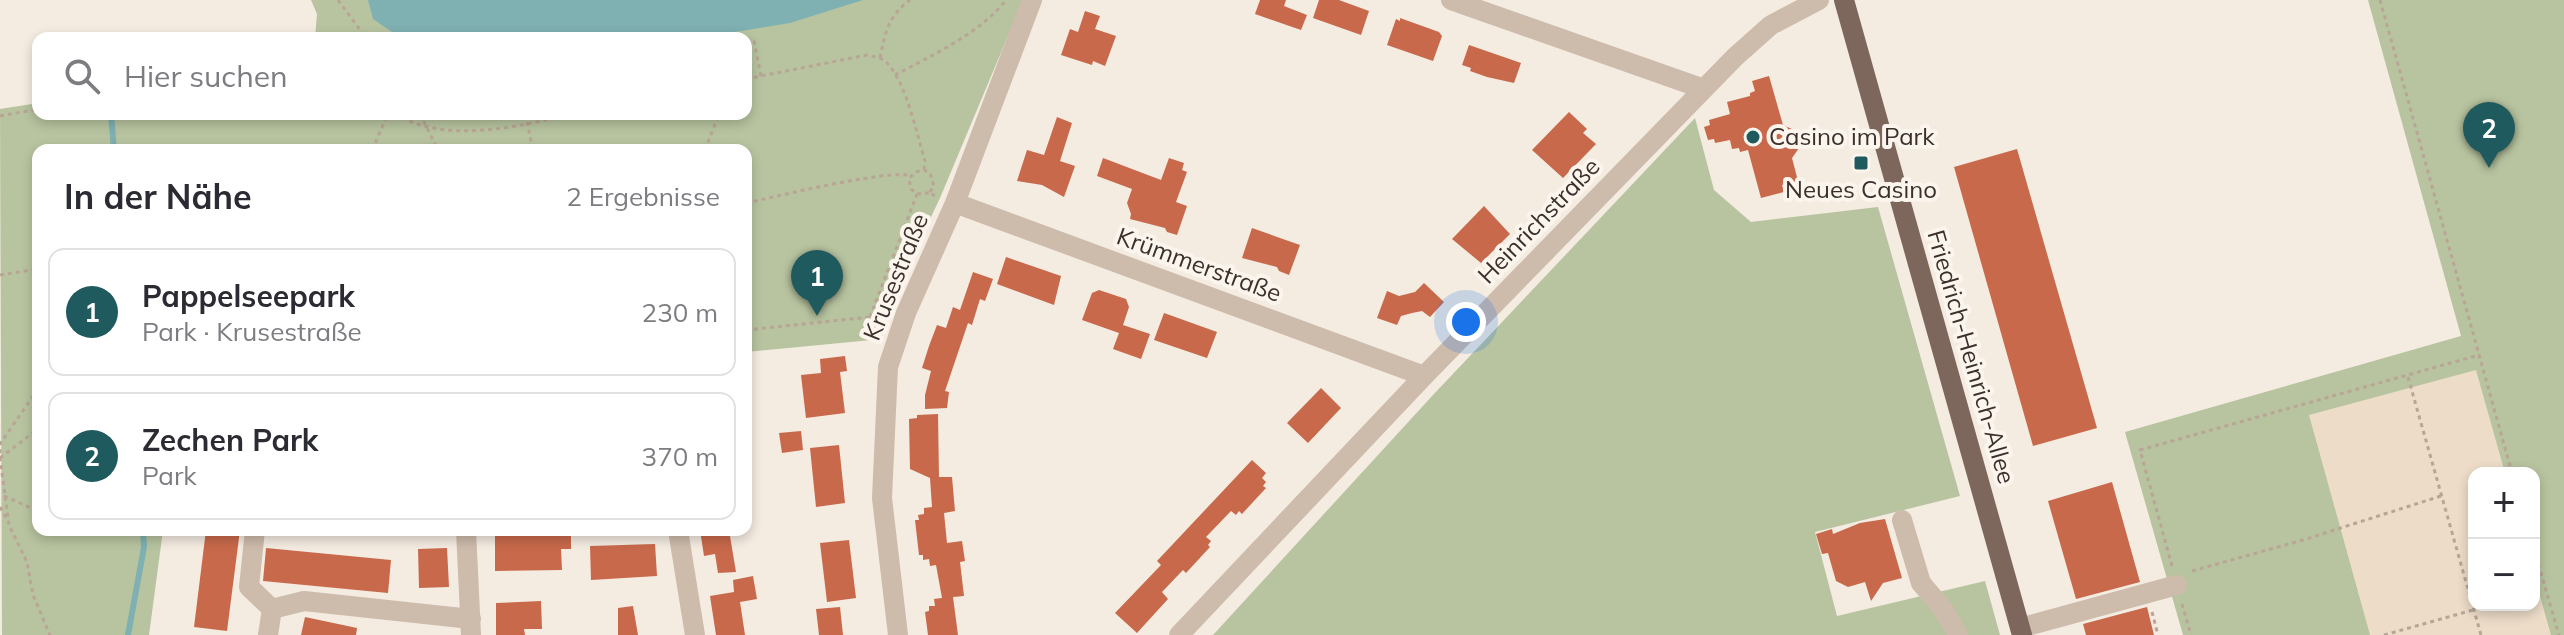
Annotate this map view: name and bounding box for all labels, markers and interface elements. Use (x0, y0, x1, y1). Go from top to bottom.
search box (32, 32, 752, 120)
icon: search (60, 54, 104, 98)
text: Hier suchen (124, 57, 288, 95)
pin: 2 (2463, 102, 2515, 168)
place label: Casino im Park (1769, 121, 1935, 151)
marker: Casino im Park (1744, 128, 1762, 146)
street label: Heinrichstraße (1471, 151, 1606, 289)
marker: Neues Casino (1852, 154, 1870, 172)
place label: Neues Casino (1785, 174, 1937, 204)
text: In der Nähe (64, 175, 252, 218)
text: 2 Ergebnisse (566, 180, 720, 213)
street label: Krusestraße (856, 209, 934, 344)
street label: Krümmerstraße (1113, 220, 1286, 308)
street label: Friedrich-Heinrich-Allee (1921, 226, 2023, 487)
pin: 1 (791, 250, 843, 316)
text: Pappelseepark (142, 277, 355, 315)
text: 1 (84, 296, 100, 329)
text: 230 m (642, 296, 718, 329)
your location (1446, 302, 1486, 342)
text: Park · Krusestraße (142, 315, 362, 348)
text: Zechen Park (142, 421, 318, 459)
text: 2 (84, 440, 100, 473)
text: 370 m (642, 440, 718, 473)
text: Park (142, 459, 197, 492)
map controls (2468, 467, 2540, 611)
button: + (2468, 467, 2540, 539)
button: − (2468, 539, 2540, 611)

